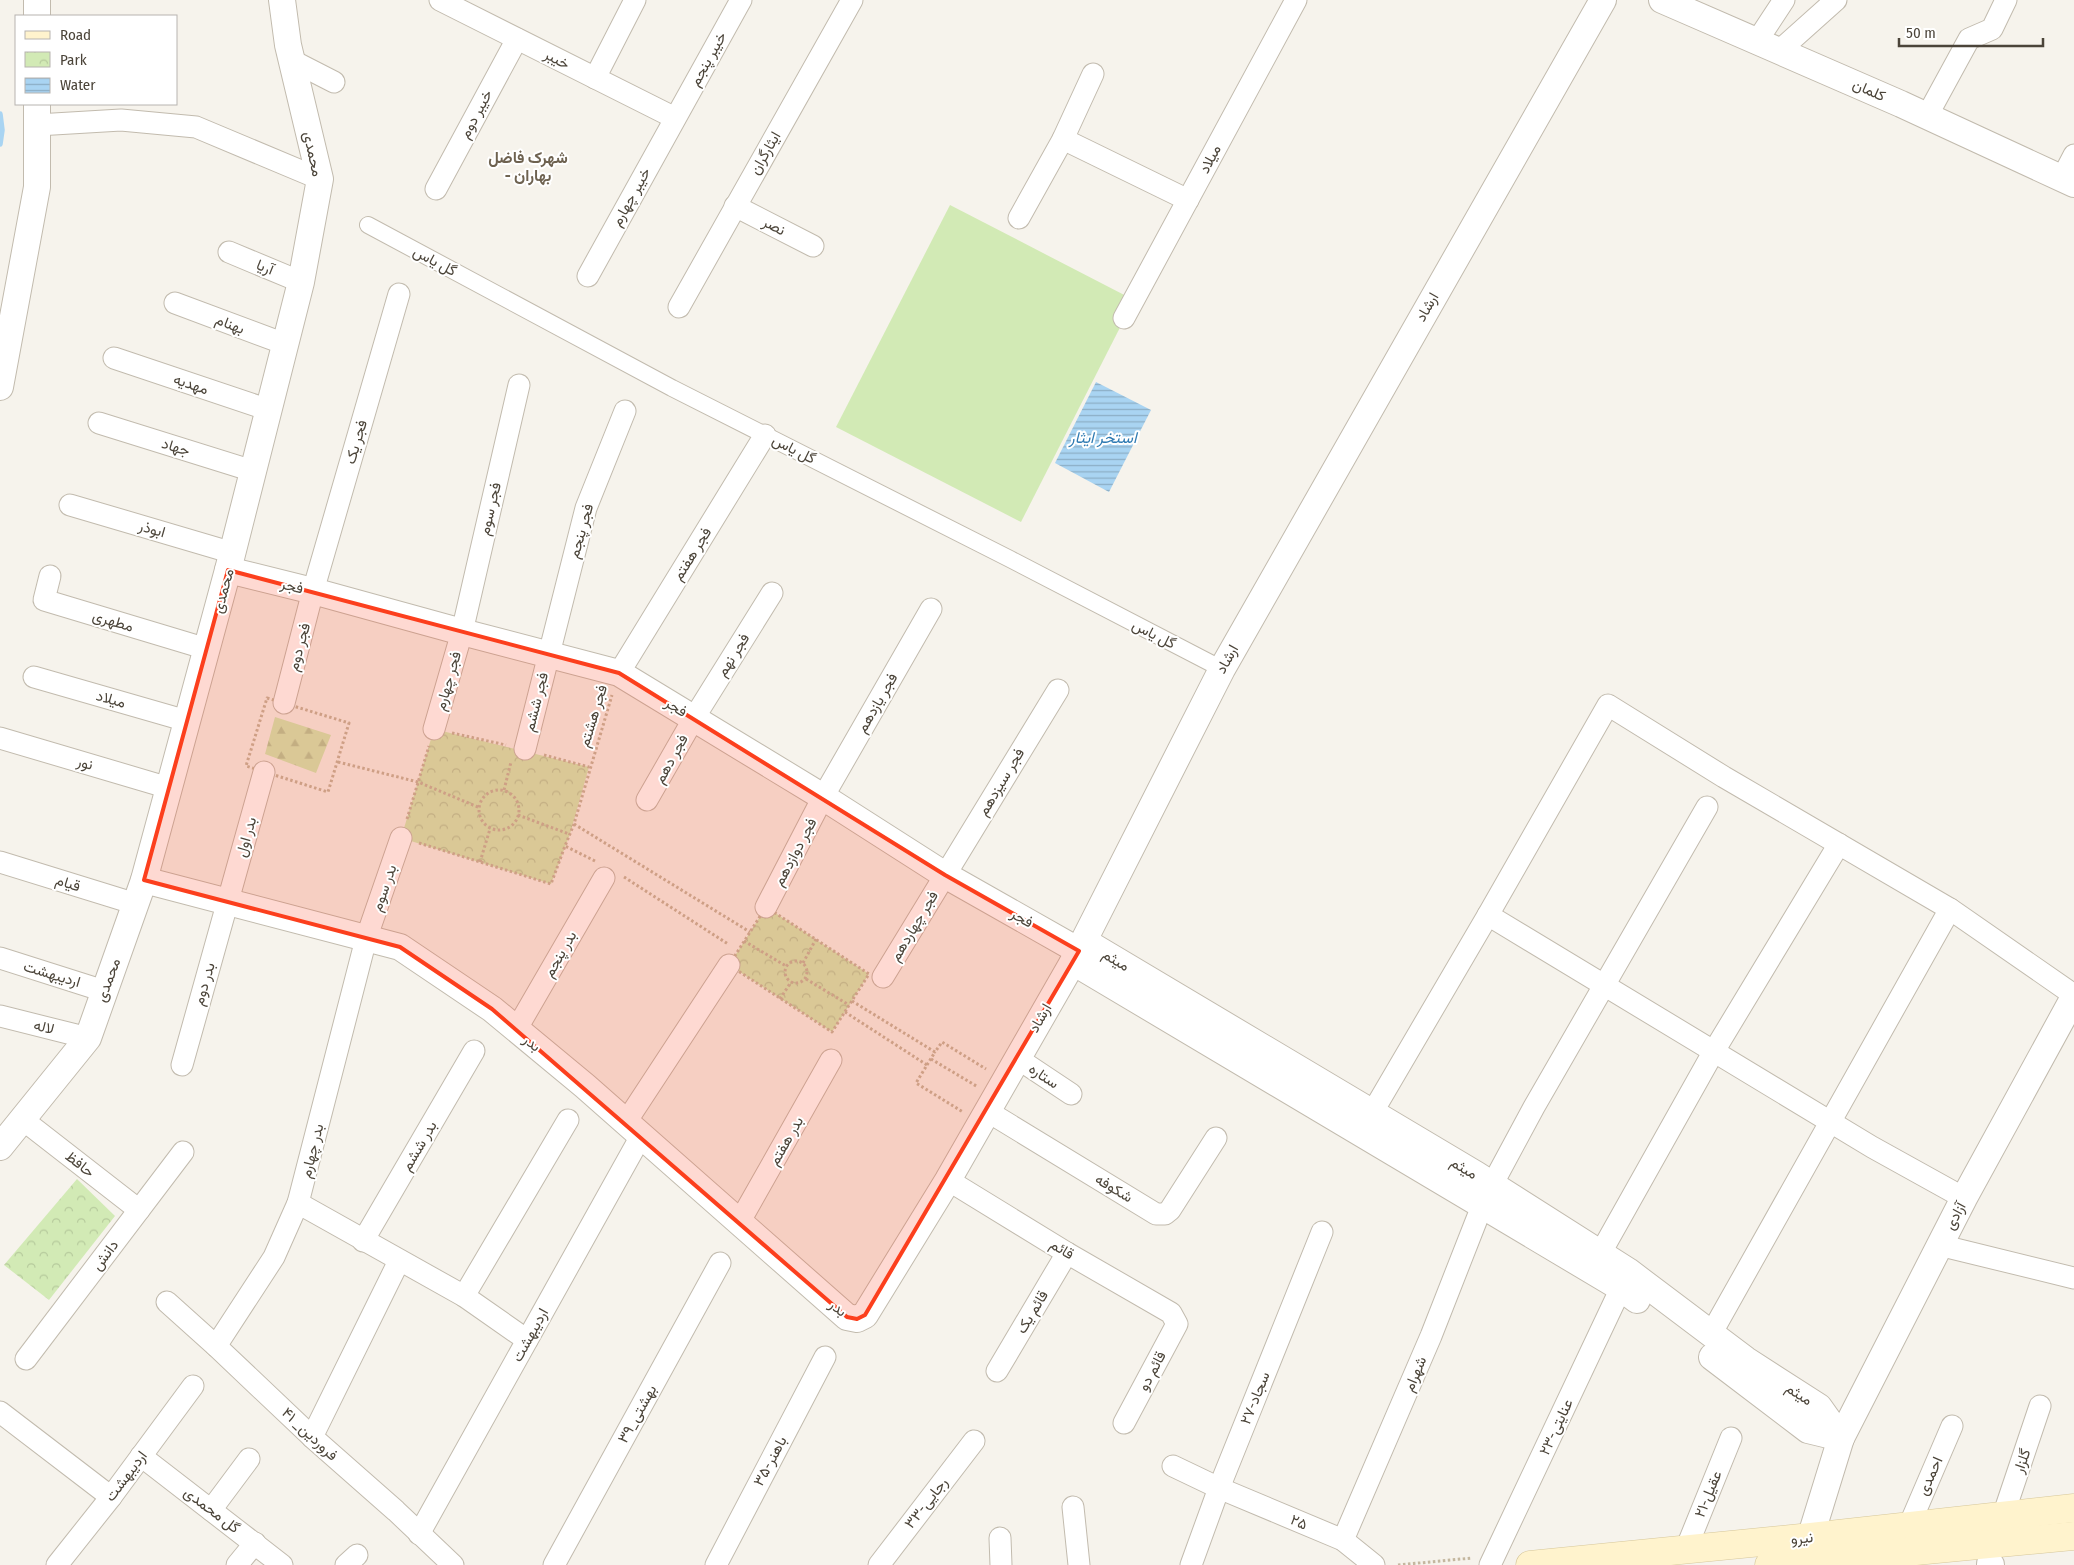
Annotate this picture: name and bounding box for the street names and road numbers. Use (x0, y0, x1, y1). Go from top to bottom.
street label: خیبر پنجم (686, 29, 731, 90)
street label: خیبر (540, 45, 573, 73)
street label: کلمان (1850, 75, 1889, 105)
street label: خیبر دوم (456, 86, 497, 142)
street label: ایثارگران (746, 128, 784, 178)
street label: محمدی (298, 130, 327, 178)
street label: میلاد (1195, 142, 1225, 176)
street label: خیبر چهارم (608, 164, 655, 230)
street label: نصر (759, 212, 788, 239)
street label: گل یاس (410, 242, 460, 281)
street label: آریا (254, 255, 278, 279)
street label: ارشاد (1412, 289, 1442, 325)
street label: بهنام (213, 310, 247, 339)
street label: مهدیه (171, 370, 211, 398)
street label: فجر یک (341, 418, 371, 466)
street label: گل یاس (769, 430, 819, 469)
street label: جهاد (160, 434, 192, 460)
street label: فجر سوم (475, 481, 506, 537)
street label: فجر پنجم (565, 502, 598, 561)
street label: ابوذر (136, 516, 167, 541)
street label: فجر هفتم (669, 524, 716, 584)
street label: محمدی (208, 567, 239, 616)
street label: فجر (278, 574, 305, 598)
street label: مطهری (90, 606, 136, 637)
street label: گل یاس (1129, 615, 1179, 654)
street label: فجر دوم (284, 621, 315, 673)
street label: فجر نهم (713, 630, 754, 681)
street label: ارشاد (1212, 641, 1242, 677)
street label: فجر چهارم (431, 649, 466, 713)
street label: فجر ششم (520, 670, 553, 734)
street label: فجر یازدهم (853, 670, 902, 737)
street label: فجر هشتم (575, 682, 612, 750)
street label: میلاد (94, 686, 128, 712)
street label: فجر (661, 693, 691, 721)
street label: فجر دهم (650, 731, 693, 787)
street label: فجر سیزدهم (974, 745, 1029, 820)
street label: نور (74, 752, 95, 774)
street label: بدر اول (232, 815, 260, 859)
street label: فجر دوازدهم (769, 815, 821, 890)
street label: بدر سوم (368, 862, 401, 914)
street label: قیام (53, 871, 83, 896)
street label: فجر چهاردهم (886, 887, 943, 965)
street label: فجر (1007, 904, 1037, 932)
street label: بدر پنجم (540, 928, 581, 981)
street label: میثم (1099, 945, 1133, 976)
street label: محمدی (92, 956, 125, 1005)
street label: اردیبهشت (21, 957, 83, 991)
street label: بدر دوم (189, 960, 220, 1008)
street label: ارشاد (1025, 1000, 1055, 1036)
street label: لاله (32, 1016, 56, 1038)
street label: بدر (519, 1030, 544, 1056)
street label: ستاره (1026, 1059, 1063, 1093)
street label: بدر هفتم (765, 1113, 808, 1169)
street label: بدر ششم (397, 1118, 441, 1175)
street label: بدر چهارم (297, 1122, 328, 1180)
street label: حافظ (62, 1147, 98, 1181)
street label: میثم (1447, 1153, 1481, 1184)
street label: شکوفه (1092, 1170, 1136, 1206)
street label: آزادی (1940, 1198, 1971, 1233)
street label: قائم (1046, 1235, 1077, 1264)
street label: دانش (88, 1236, 123, 1274)
street label: قائم یک (1012, 1287, 1053, 1337)
street label: بدر (825, 1295, 850, 1321)
street label: اردیبهشت (508, 1305, 552, 1365)
street label: قائم دو (1134, 1348, 1171, 1394)
street label: شهرام (1400, 1354, 1431, 1395)
street label: ۲۷-سجاد (1236, 1369, 1274, 1427)
street label: میثم (1782, 1379, 1816, 1410)
street label: ۳۹_بهشتی (614, 1382, 661, 1447)
street label: ۲۳-عنایتی (1535, 1396, 1578, 1458)
street label: ۴۱ _فروردین (278, 1404, 342, 1465)
street label: ۳۵-باهنر (749, 1433, 791, 1489)
street label: گلزار (2009, 1446, 2035, 1477)
street label: اردیبهشت (101, 1447, 151, 1505)
street label: احمدی (1914, 1454, 1947, 1499)
street label: ۲۱-عقیل (1690, 1468, 1726, 1520)
street label: ۳۳-رجایی (901, 1474, 952, 1533)
street label: گل محمدی (180, 1483, 244, 1538)
street label: ۲۵ (1288, 1510, 1310, 1534)
street label: نیرو (1790, 1528, 1814, 1548)

